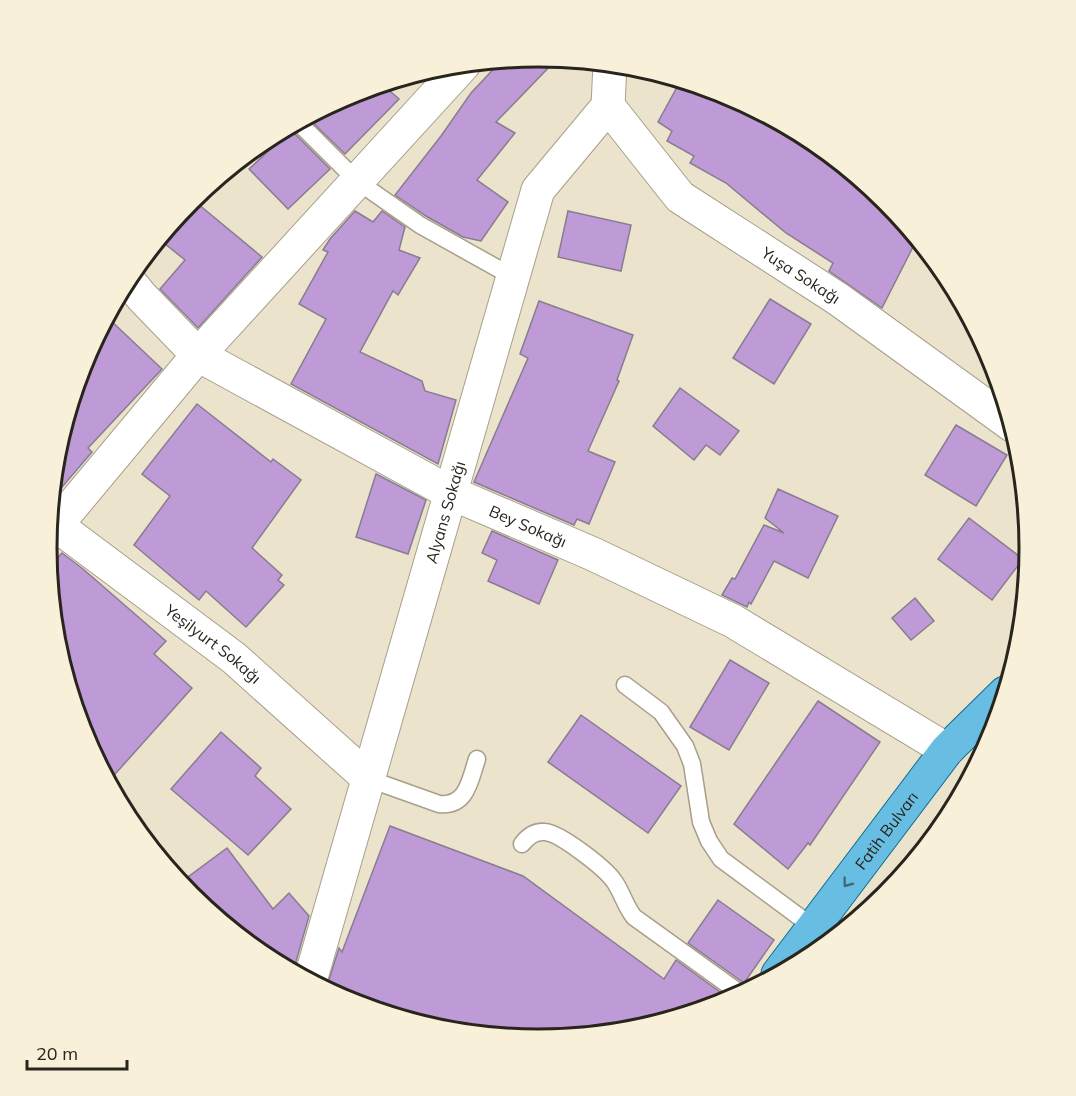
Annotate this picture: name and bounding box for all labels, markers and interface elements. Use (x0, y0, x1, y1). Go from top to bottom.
street label: Yuşa Sokağı (757, 242, 844, 308)
street label: Alyans Sokağı (421, 459, 469, 566)
street label: Bey Sokağı (486, 501, 570, 552)
street label: Yeşilyurt Sokağı (160, 599, 265, 688)
street label: Fatih Bulvarı (850, 787, 922, 873)
one-way arrow (843, 876, 854, 887)
scale bar (27, 1033, 128, 1071)
text: 20 m (36, 1042, 78, 1065)

